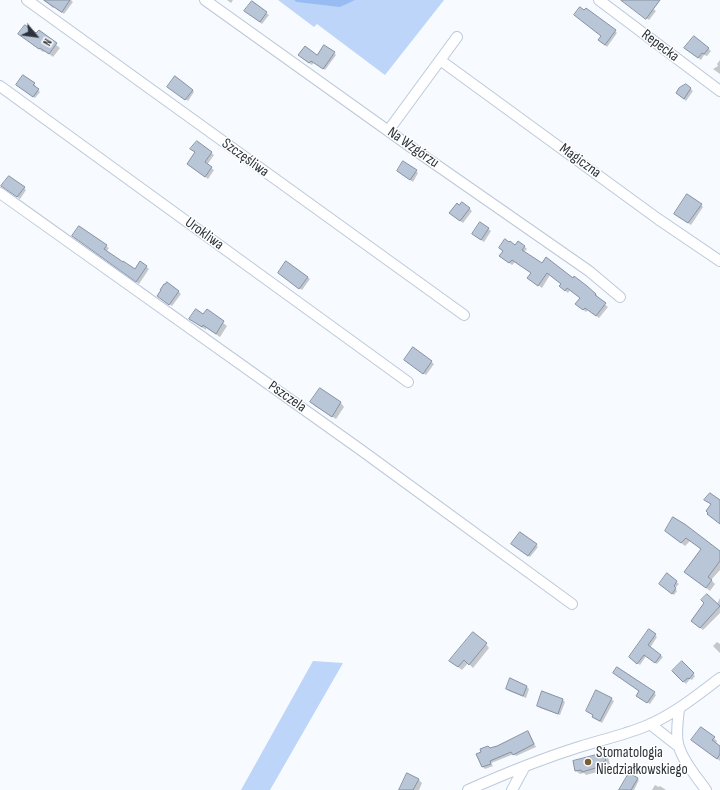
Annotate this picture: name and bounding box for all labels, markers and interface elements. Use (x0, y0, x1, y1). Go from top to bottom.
north arrow (16, 16, 56, 56)
street label: Repecka (638, 26, 682, 66)
text: N (40, 36, 54, 48)
street label: Na Wzgórzu (384, 124, 442, 172)
street label: Szczęśliwa (218, 135, 272, 181)
street label: Magiczna (556, 140, 604, 182)
street label: Urokliwa (181, 214, 227, 254)
street label: Pszczela (264, 377, 310, 417)
place label: Stomatologia Niedziałkowskiego (596, 744, 688, 779)
marker: Stomatologia Niedziałkowskiego (583, 757, 593, 767)

